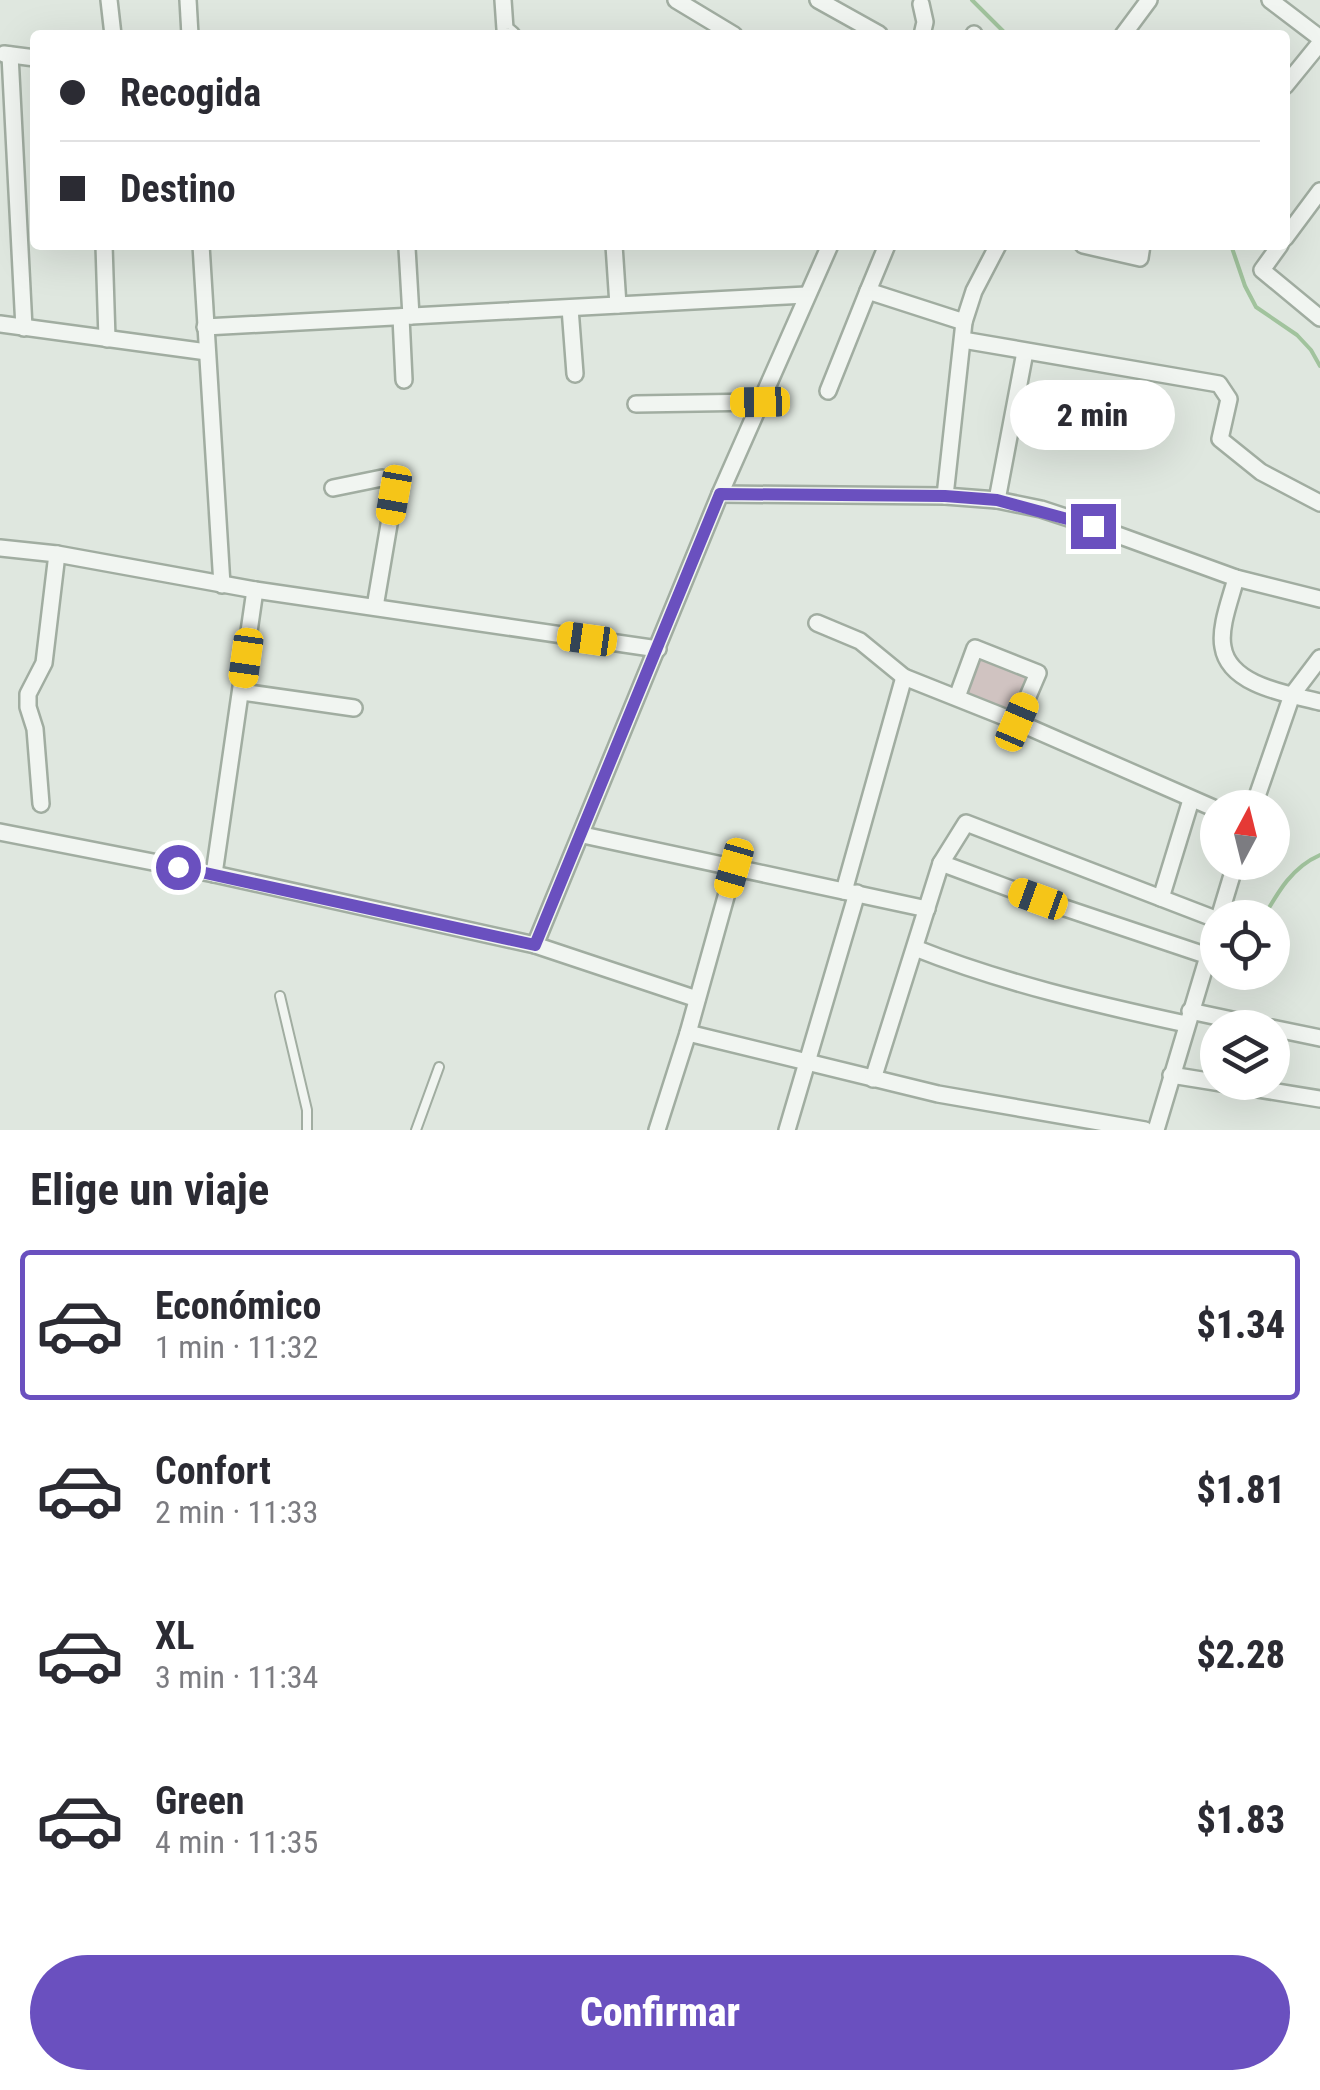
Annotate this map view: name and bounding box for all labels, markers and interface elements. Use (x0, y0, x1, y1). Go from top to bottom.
text: Recogida (120, 71, 261, 115)
text: Destino (120, 167, 236, 211)
callout: 2 min (1010, 381, 1176, 451)
car (730, 386, 790, 418)
text: 2 min (1057, 396, 1128, 434)
car (374, 463, 414, 527)
route end (1071, 504, 1116, 549)
car (555, 620, 619, 658)
car (227, 626, 265, 690)
car (991, 689, 1043, 755)
north arrow (1200, 790, 1290, 880)
map controls (1200, 790, 1290, 1100)
car (711, 835, 757, 901)
route start (156, 845, 201, 890)
car (1005, 875, 1071, 923)
button: locate (1200, 900, 1290, 990)
button: layers (1200, 1010, 1290, 1100)
text: Elige un viaje (30, 1163, 269, 1216)
icon: car (35, 1280, 125, 1370)
text: Económico (155, 1284, 321, 1328)
text: $1.34 (1196, 1303, 1285, 1347)
text: 1 min · 11:32 (155, 1328, 318, 1366)
icon: car (35, 1445, 125, 1535)
text: Confort (155, 1449, 271, 1493)
text: $1.81 (1196, 1468, 1285, 1512)
text: 2 min · 11:33 (155, 1493, 318, 1531)
icon: car (35, 1610, 125, 1700)
text: XL (155, 1614, 194, 1658)
text: $2.28 (1196, 1633, 1285, 1677)
text: 3 min · 11:34 (155, 1658, 318, 1696)
icon: car (35, 1775, 125, 1865)
text: Green (155, 1779, 245, 1823)
text: $1.83 (1196, 1798, 1285, 1842)
text: 4 min · 11:35 (155, 1823, 318, 1861)
button: Confirmar (30, 1955, 1290, 2070)

